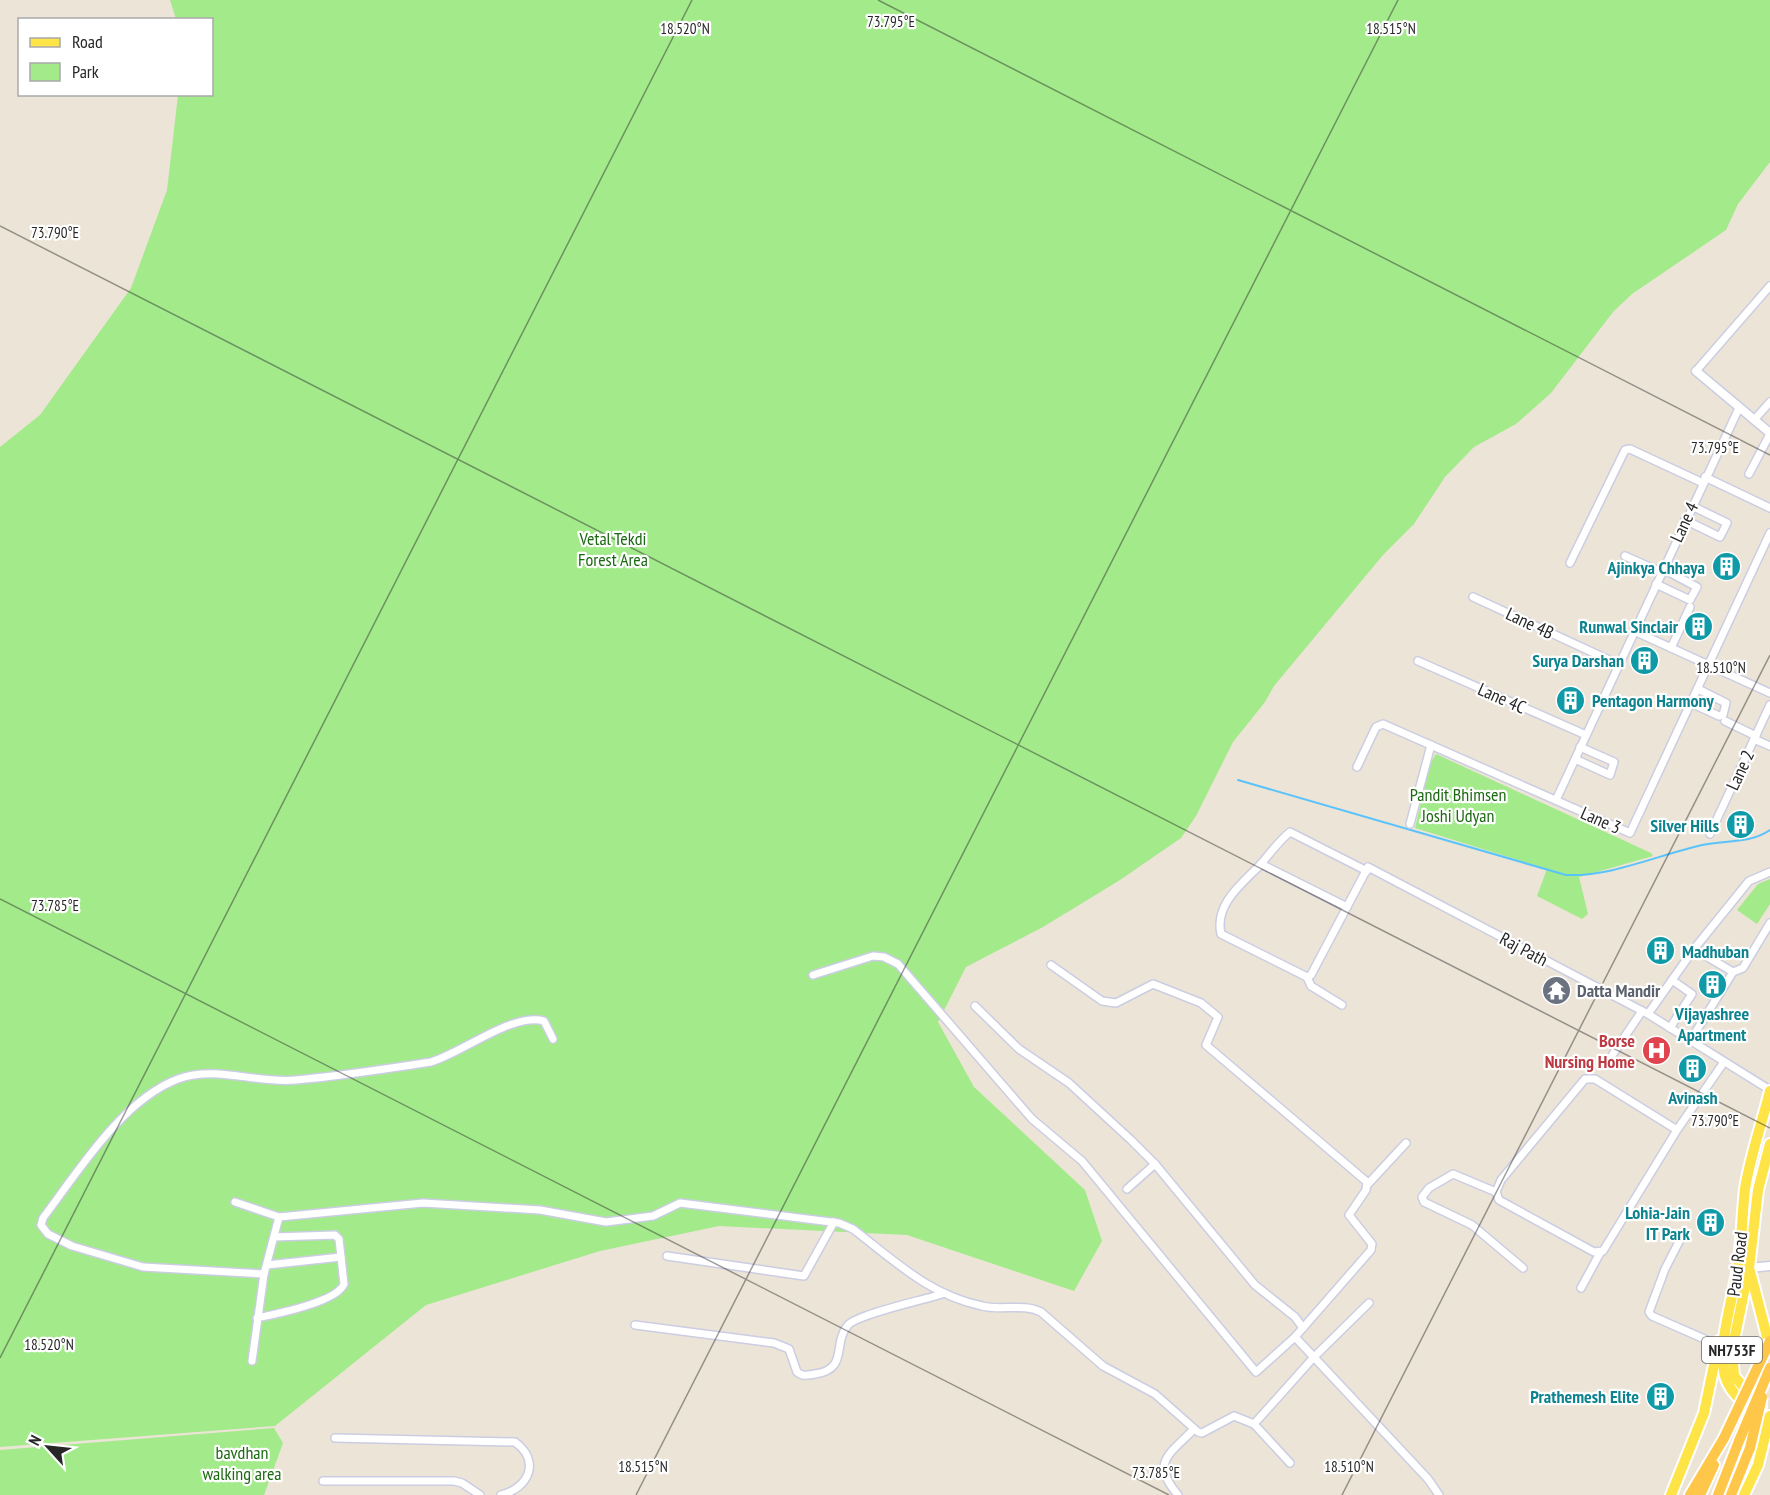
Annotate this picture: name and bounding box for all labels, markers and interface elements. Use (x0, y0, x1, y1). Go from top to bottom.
text: 73.795°E (867, 12, 915, 31)
legend (18, 18, 213, 96)
text: 18.520°N (660, 19, 710, 38)
text: 18.515°N (1366, 19, 1416, 38)
text: Road (72, 30, 103, 53)
text: Park (72, 60, 99, 83)
text: 73.790°E (31, 223, 79, 242)
text: 73.795°E (1691, 438, 1739, 457)
street label: Lane 4 (1665, 498, 1703, 546)
park label: Vetal Tekdi Forest Area (578, 527, 648, 571)
building icon: Ajinkya Chhaya (1710, 551, 1742, 583)
place label: Ajinkya Chhaya (1607, 556, 1705, 579)
street label: Lane 4B (1502, 602, 1558, 644)
building icon: Runwal Sinclair (1683, 610, 1715, 642)
place label: Runwal Sinclair (1579, 615, 1679, 638)
building icon: Surya Darshan (1629, 644, 1661, 676)
place label: Surya Darshan (1532, 649, 1624, 672)
text: 18.510°N (1696, 658, 1746, 677)
street label: Lane 4C (1475, 677, 1529, 719)
building icon: Pentagon Harmony (1555, 684, 1587, 716)
place label: Pentagon Harmony (1592, 689, 1715, 712)
street label: Lane 2 (1721, 746, 1759, 794)
park label: Pandit Bhimsen Joshi Udyan (1410, 783, 1506, 827)
street label: Lane 3 (1577, 801, 1625, 839)
building icon: Silver Hills (1724, 809, 1756, 841)
place label: Silver Hills (1650, 814, 1719, 837)
text: 73.785°E (31, 896, 79, 915)
street label: Raj Path (1496, 927, 1552, 971)
building icon: Madhuban (1645, 935, 1677, 967)
place label: Madhuban (1682, 940, 1749, 963)
building icon: Vijayashree Apartment (1696, 968, 1728, 1000)
temple icon: Datta Mandir (1540, 974, 1572, 1006)
place label: Datta Mandir (1577, 979, 1661, 1002)
place label: Vijayashree Apartment (1674, 1002, 1749, 1046)
place label: Borse Nursing Home (1545, 1029, 1635, 1073)
hospital icon: Borse Nursing Home (1640, 1034, 1672, 1066)
building icon: Avinash (1677, 1052, 1709, 1084)
place label: Avinash (1667, 1086, 1718, 1109)
text: 73.790°E (1691, 1111, 1739, 1130)
place label: Lohia-Jain IT Park (1625, 1201, 1691, 1245)
building icon: Lohia-Jain IT Park (1695, 1206, 1727, 1238)
street label: Paud Road (1722, 1230, 1752, 1298)
text: 18.520°N (24, 1335, 74, 1354)
road number: NH753F (1702, 1337, 1762, 1363)
building icon: Prathemesh Elite (1644, 1380, 1676, 1412)
place label: Prathemesh Elite (1530, 1385, 1639, 1408)
north arrow (18, 1417, 78, 1477)
text: N (24, 1432, 46, 1449)
park label: bavdhan walking area (202, 1441, 282, 1485)
text: 18.515°N (618, 1457, 668, 1476)
text: 18.510°N (1324, 1457, 1374, 1476)
text: 73.785°E (1132, 1463, 1180, 1482)

